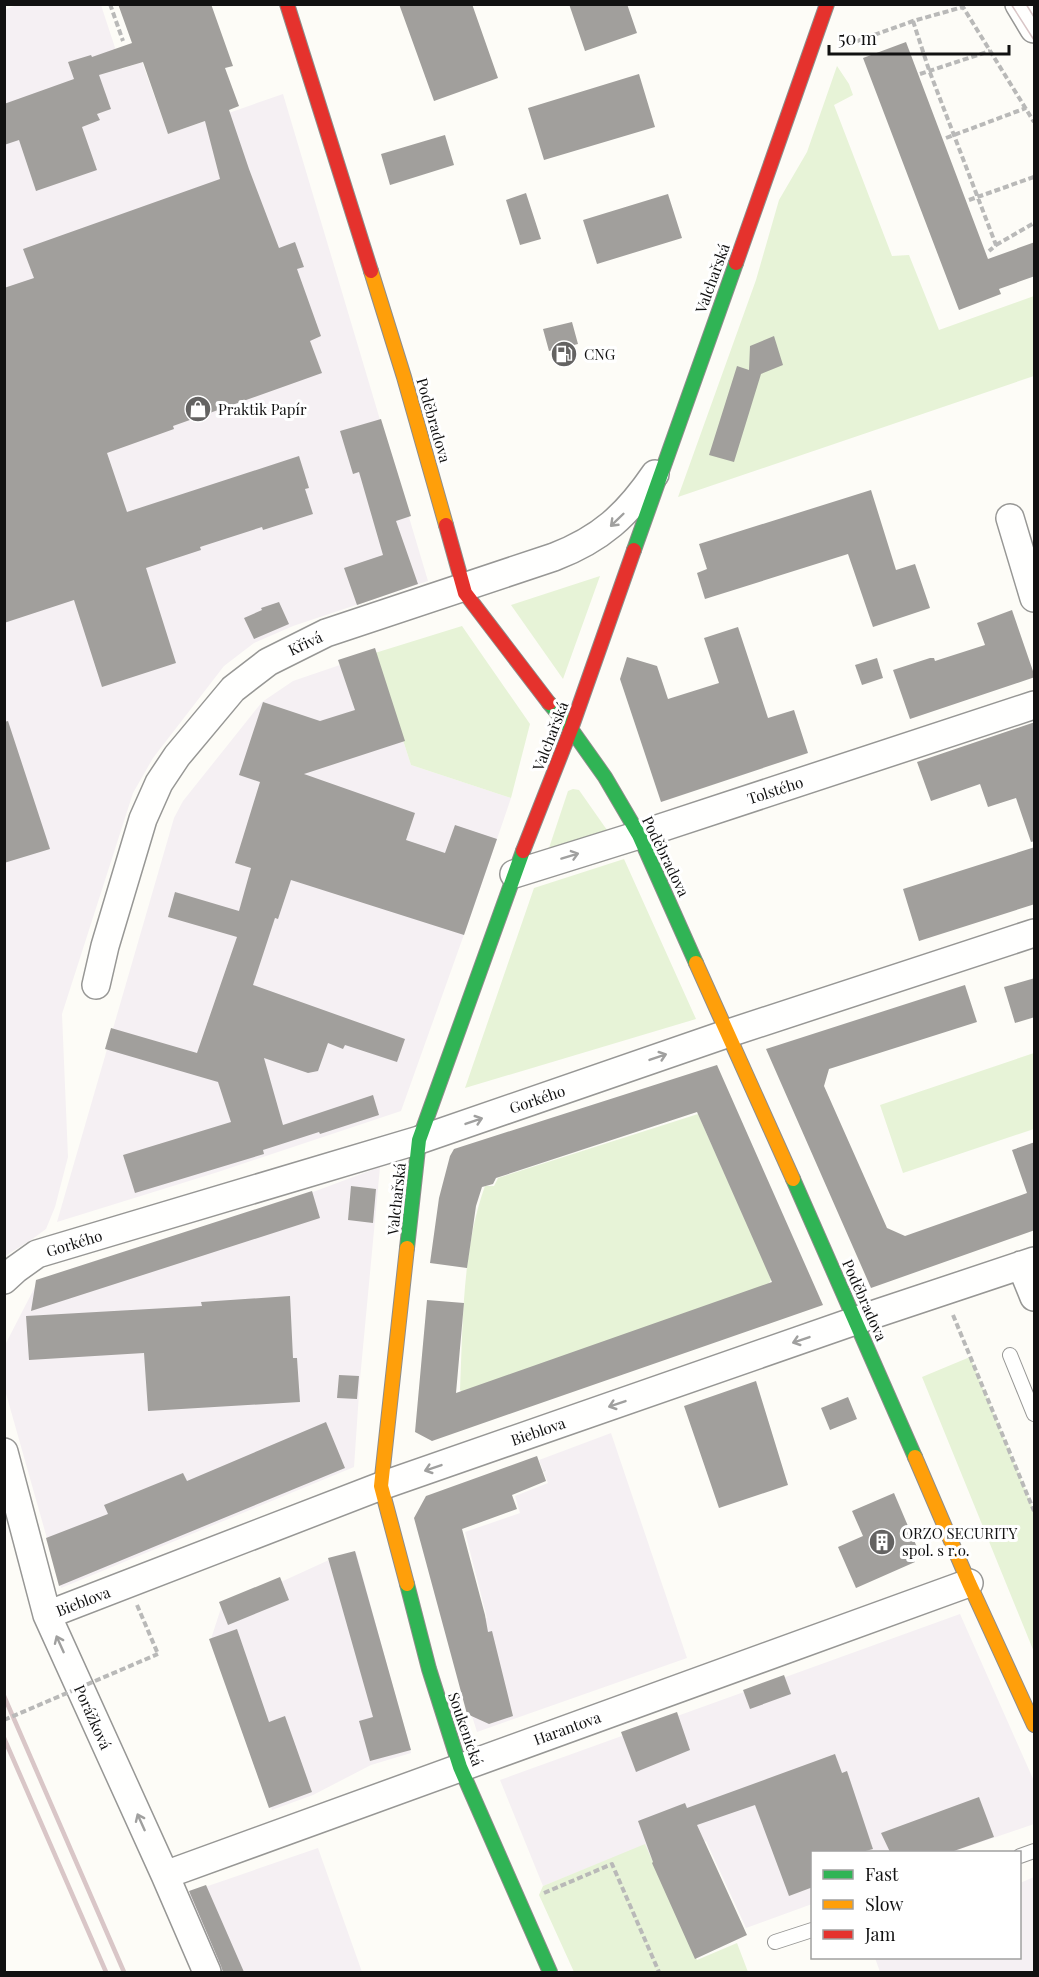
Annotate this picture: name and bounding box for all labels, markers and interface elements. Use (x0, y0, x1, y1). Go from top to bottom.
scale bar (829, 18, 1009, 56)
text: 50 m (838, 26, 877, 50)
street label: Valchařská (690, 240, 734, 317)
fuel station icon: CNG (549, 339, 579, 369)
place label: CNG (584, 344, 616, 364)
street label: Poděbradova (412, 375, 456, 465)
shop icon: Praktik Papír (183, 394, 213, 424)
place label: Praktik Papír (218, 399, 307, 419)
one-way arrow (610, 513, 625, 527)
street label: Křivá (285, 626, 326, 660)
street label: Valchařská (527, 698, 573, 774)
street label: Tolstého (744, 772, 806, 808)
street label: Poděbradova (638, 812, 694, 900)
one-way arrow (560, 850, 579, 861)
one-way arrow (649, 1051, 667, 1062)
street label: Gorkého (507, 1080, 567, 1118)
one-way arrow (464, 1114, 483, 1125)
street label: Valchařská (382, 1161, 410, 1237)
street label: Gorkého (44, 1225, 104, 1261)
street label: Poděbradova (838, 1256, 892, 1344)
one-way arrow (792, 1335, 811, 1346)
one-way arrow (608, 1399, 627, 1410)
street label: Bieblova (508, 1412, 568, 1450)
one-way arrow (424, 1463, 443, 1474)
place label: ORZO SECURITY spol. s r.o. (902, 1523, 1017, 1560)
building icon: ORZO SECURITY spol. s r.o. (867, 1527, 897, 1557)
street label: Bieblova (53, 1581, 113, 1620)
one-way arrow (54, 1635, 66, 1653)
street label: Porážková (70, 1682, 116, 1753)
street label: Soukenická (444, 1689, 488, 1769)
street label: Harantova (531, 1706, 604, 1749)
one-way arrow (134, 1813, 146, 1831)
legend (811, 1851, 1021, 1959)
text: Fast (865, 1862, 899, 1886)
text: Slow (865, 1892, 903, 1916)
text: Jam (864, 1922, 895, 1946)

